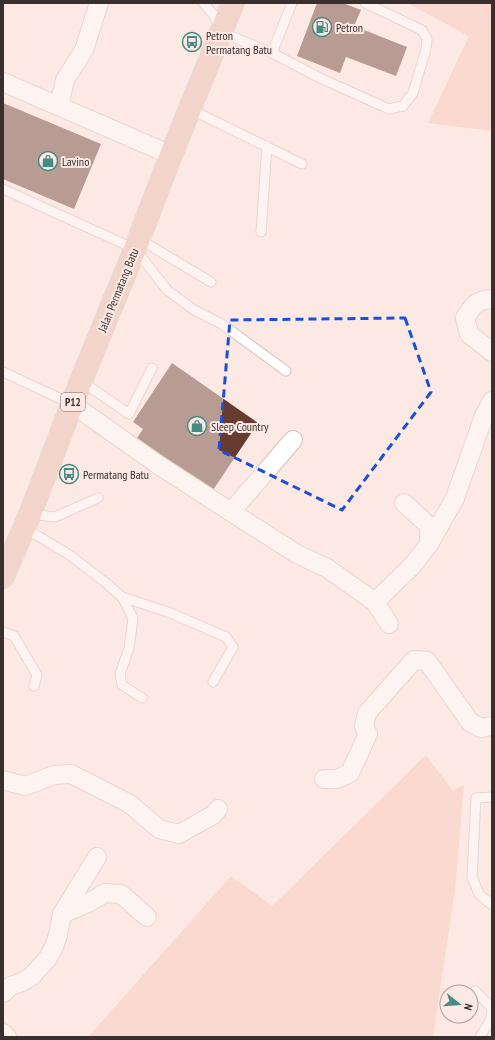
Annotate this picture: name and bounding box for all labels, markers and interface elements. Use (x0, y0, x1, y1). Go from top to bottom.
fuel station icon: Petron (311, 16, 333, 38)
place label: Petron (336, 20, 363, 35)
place label: Petron Permatang Batu (206, 28, 272, 57)
bus stop icon: Petron Permatang Batu (181, 31, 203, 53)
shop icon: Lavino (37, 150, 59, 172)
place label: Lavino (62, 154, 89, 169)
street label: Jalan Permatang Batu (94, 246, 142, 335)
road number: P12 (61, 393, 85, 411)
shop icon: Sleep Country (186, 415, 208, 437)
place label: Sleep Country (211, 419, 269, 434)
bus stop icon: Permatang Batu (58, 463, 80, 485)
place label: Permatang Batu (83, 467, 149, 482)
north arrow (439, 984, 479, 1024)
text: N (461, 1002, 476, 1012)

